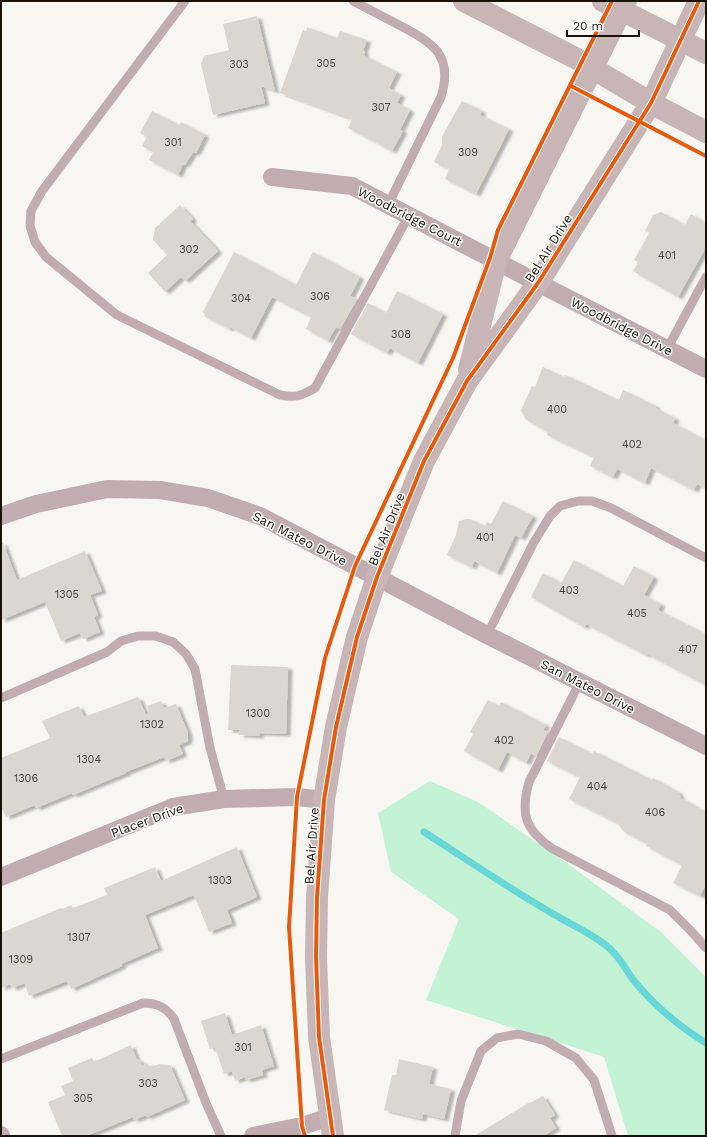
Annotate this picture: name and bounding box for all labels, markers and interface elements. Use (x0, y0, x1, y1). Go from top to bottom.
scale bar (567, 12, 639, 38)
text: 20 m (573, 19, 603, 33)
house number: 305 (316, 57, 336, 70)
house number: 303 (229, 58, 249, 71)
house number: 307 (371, 101, 391, 114)
house number: 301 (164, 136, 182, 149)
house number: 309 (458, 146, 478, 159)
street label: Woodbridge Court (355, 184, 465, 249)
street label: Bel Air Drive (522, 212, 575, 285)
house number: 302 (179, 243, 199, 256)
house number: 401 (658, 249, 676, 262)
house number: 306 (310, 290, 330, 303)
house number: 304 (231, 292, 251, 305)
street label: Woodbridge Drive (568, 294, 675, 359)
house number: 308 (391, 328, 411, 341)
house number: 400 (547, 403, 567, 416)
house number: 402 (622, 438, 642, 451)
street label: Bel Air Drive (365, 491, 408, 568)
street label: San Mateo Drive (250, 508, 349, 569)
house number: 401 (476, 531, 494, 544)
house number: 403 (559, 584, 579, 597)
house number: 1305 (55, 588, 79, 601)
house number: 405 (627, 607, 647, 620)
house number: 407 (678, 643, 698, 656)
street label: San Mateo Drive (538, 656, 637, 717)
house number: 1300 (246, 707, 270, 720)
house number: 1302 (140, 718, 164, 731)
house number: 402 (494, 734, 514, 747)
house number: 1304 (77, 753, 101, 766)
house number: 1306 (14, 772, 38, 785)
house number: 404 (587, 780, 607, 793)
street label: Placer Drive (109, 800, 185, 840)
house number: 406 (645, 806, 665, 819)
street label: Bel Air Drive (301, 807, 322, 885)
house number: 1303 (208, 874, 232, 887)
house number: 1307 (67, 931, 91, 944)
house number: 1309 (9, 953, 33, 966)
house number: 301 (234, 1041, 252, 1054)
house number: 303 (138, 1077, 158, 1090)
house number: 305 (73, 1092, 93, 1105)

